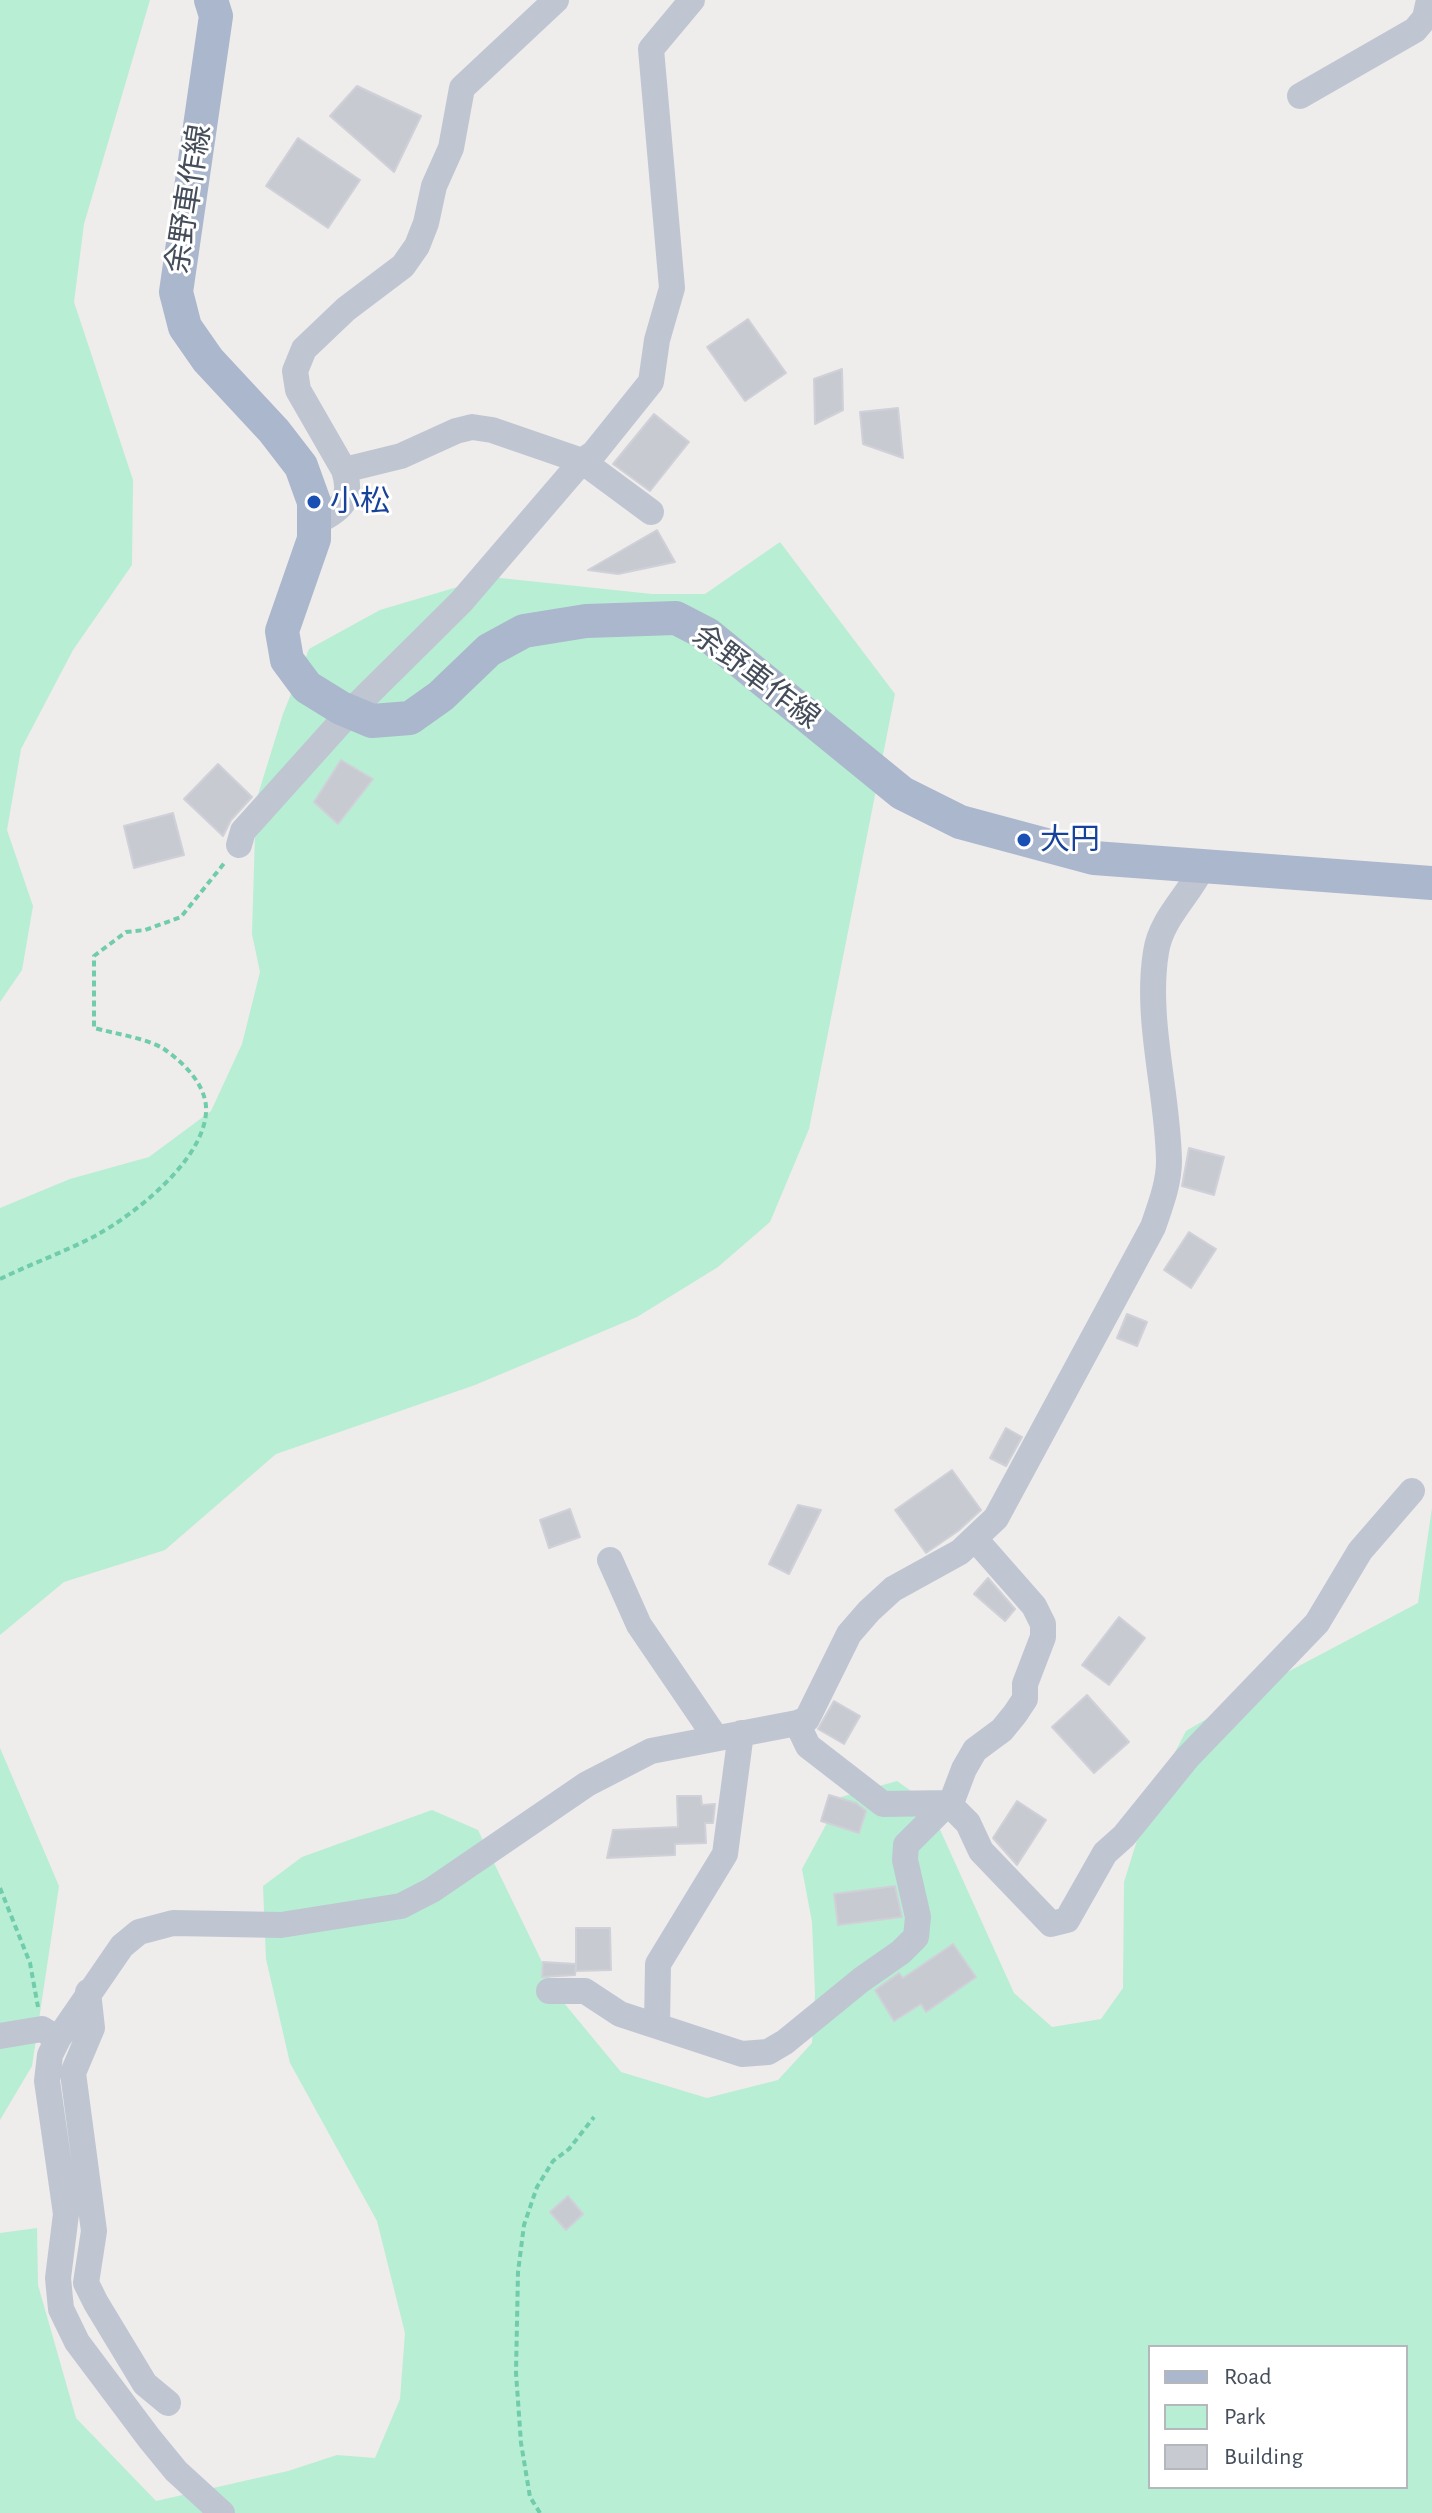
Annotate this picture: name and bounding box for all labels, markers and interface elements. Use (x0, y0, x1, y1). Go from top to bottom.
street label: 余野車作線 (159, 122, 219, 276)
place label: 小松 (330, 484, 390, 520)
marker: 小松 (305, 493, 323, 511)
street label: 余野車作線 (685, 617, 827, 737)
place label: 大円 (1040, 822, 1100, 858)
marker: 大円 (1015, 831, 1033, 849)
legend (1148, 2345, 1408, 2489)
text: Road (1224, 2365, 1272, 2389)
text: Park (1224, 2405, 1265, 2429)
text: Building (1224, 2445, 1303, 2469)

